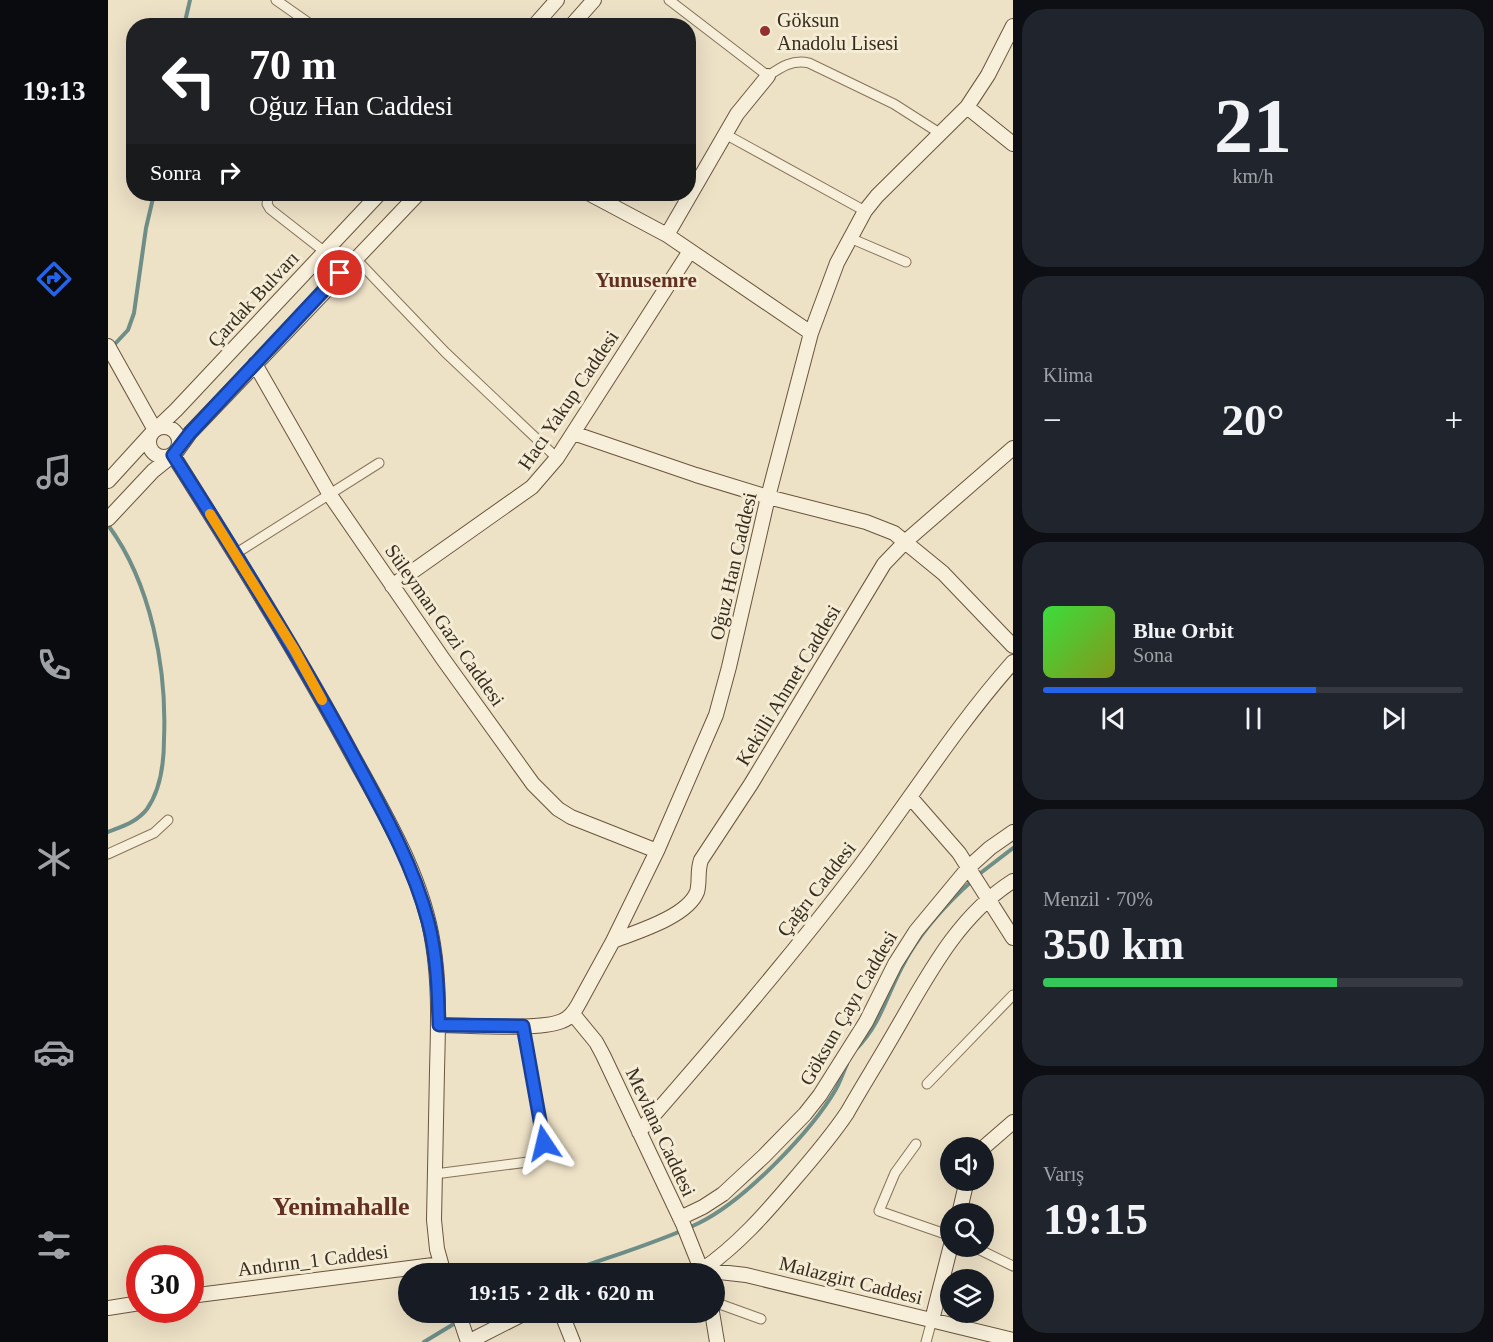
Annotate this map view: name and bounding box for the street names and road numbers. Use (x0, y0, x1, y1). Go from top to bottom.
street label: Çardak Bulvarı (203, 246, 304, 352)
street label: Hacı Yakup Caddesi (513, 326, 624, 474)
street label: Oğuz Han Caddesi (705, 489, 762, 642)
street label: Süleyman Gazi Caddesi (380, 540, 509, 711)
street label: Kekilli Ahmet Caddesi (731, 600, 845, 769)
street label: Çağrı Caddesi (772, 837, 861, 941)
street label: Göksun Çayı Caddesi (795, 927, 902, 1090)
street label: Mevlana Caddesi (622, 1064, 701, 1200)
street label: Andırın_1 Caddesi (236, 1240, 390, 1280)
street label: Malazgirt Caddesi (777, 1252, 925, 1310)

